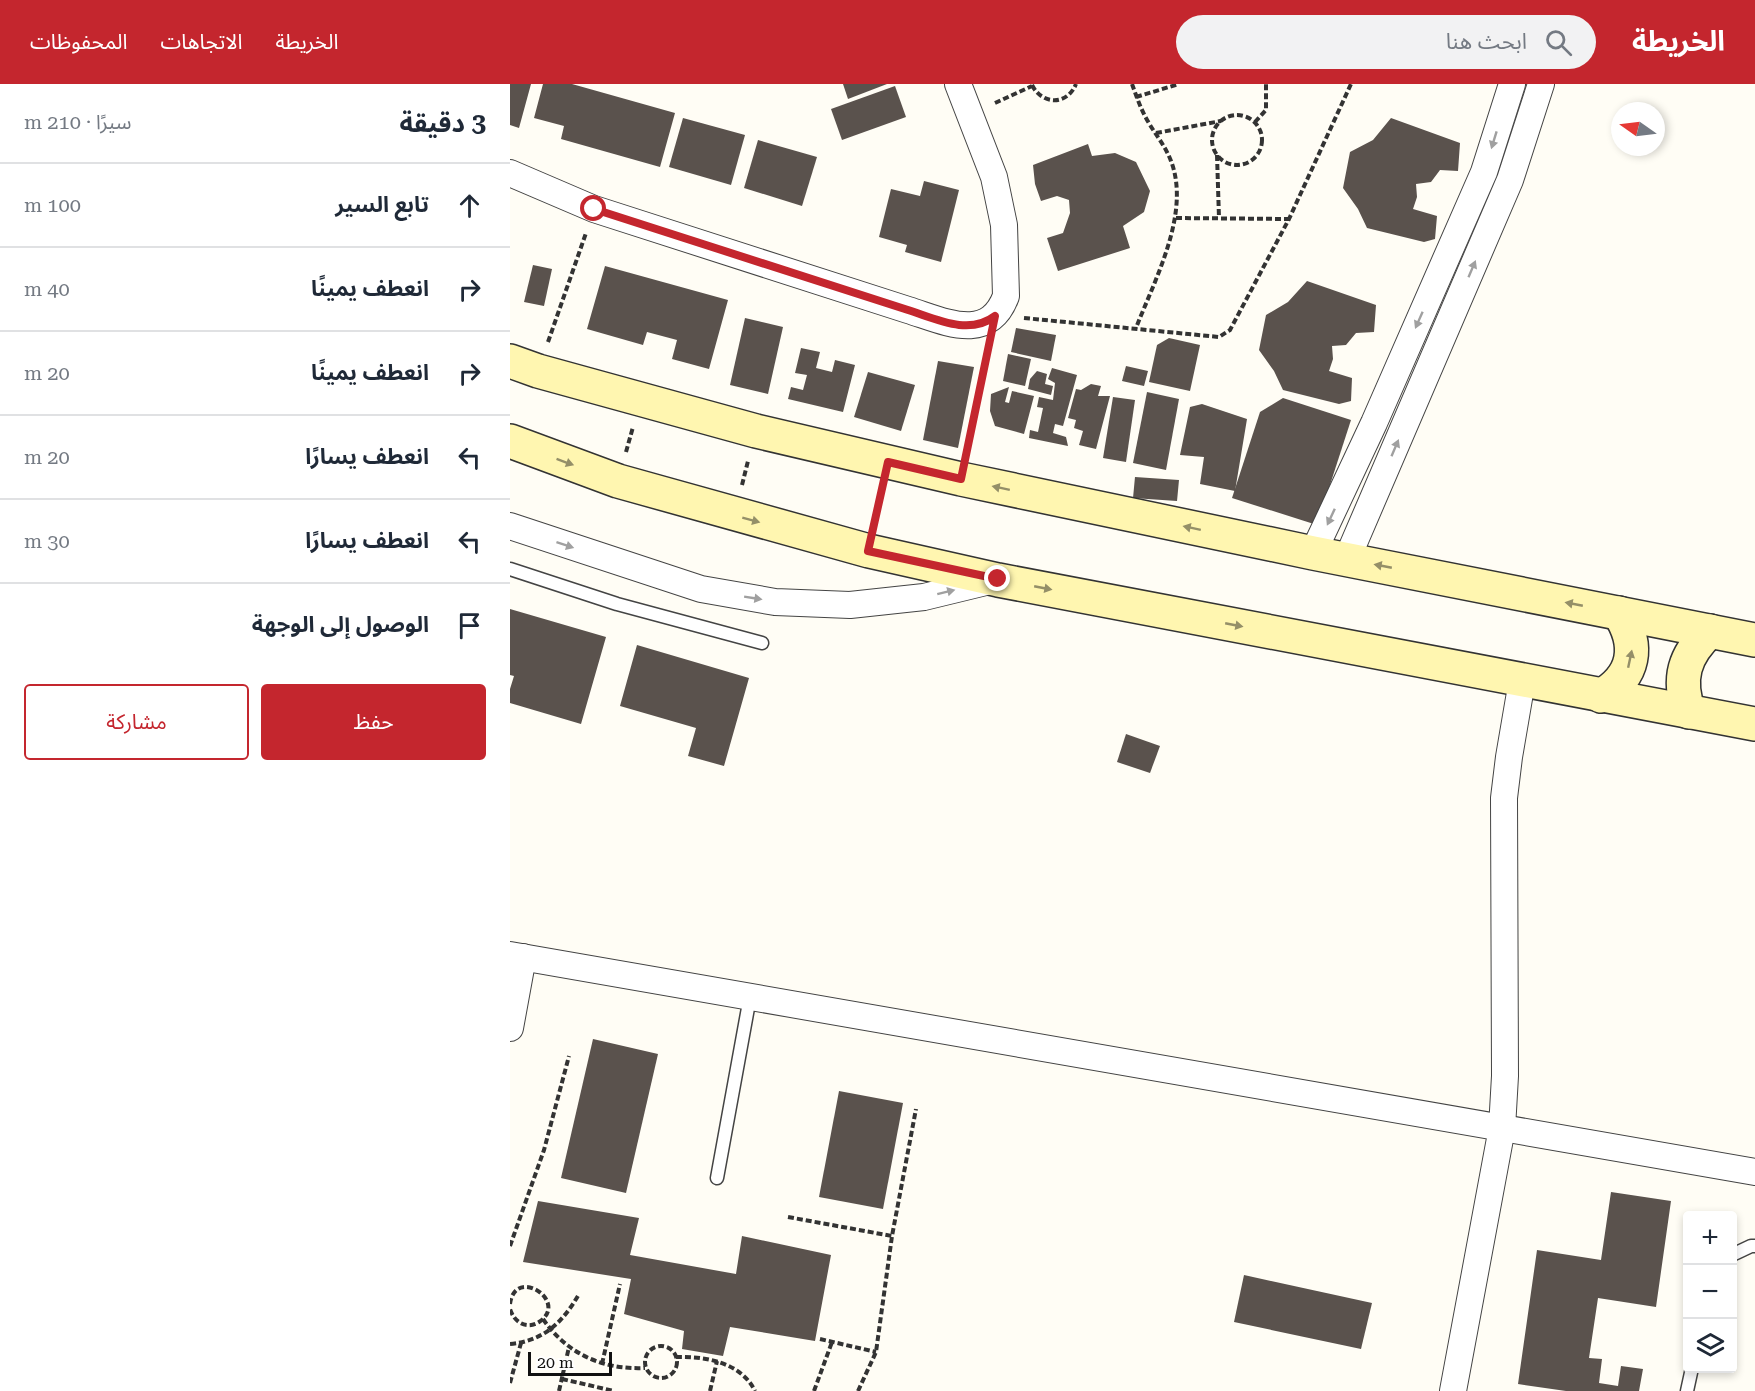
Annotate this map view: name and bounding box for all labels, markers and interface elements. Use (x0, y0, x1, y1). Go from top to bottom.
search box (1176, 15, 1596, 69)
text: الخريطة (1632, 25, 1725, 58)
icon: search (1542, 26, 1575, 59)
text: ابحث هنا (1446, 29, 1527, 54)
text: المحفوظات (30, 30, 127, 54)
text: الاتجاهات (160, 30, 242, 54)
text: الخريطة (275, 30, 338, 54)
north arrow (1611, 102, 1665, 156)
text: 3 دقيقة (399, 108, 486, 138)
text: سيرًا · 210 m (24, 110, 131, 134)
one-way arrow (1489, 131, 1499, 149)
icon: ahead (453, 189, 486, 222)
text: تابع السير (335, 192, 429, 217)
text: 100 m (24, 193, 81, 217)
route start (580, 195, 606, 221)
one-way arrow (1467, 259, 1477, 277)
icon: right (453, 273, 486, 306)
text: انعطف يمينًا (311, 276, 429, 301)
text: 40 m (24, 277, 70, 301)
one-way arrow (1415, 311, 1424, 328)
icon: right (453, 357, 486, 390)
text: انعطف يمينًا (311, 360, 429, 385)
text: 20 m (24, 361, 70, 385)
one-way arrow (1390, 438, 1400, 456)
icon: left (453, 441, 486, 474)
text: انعطف يسارًا (305, 444, 429, 469)
text: 20 m (24, 445, 70, 469)
one-way arrow (556, 457, 574, 467)
one-way arrow (991, 482, 1010, 492)
one-way arrow (1326, 508, 1335, 525)
one-way arrow (742, 515, 760, 525)
one-way arrow (1182, 522, 1201, 532)
icon: left (453, 525, 486, 558)
text: انعطف يسارًا (305, 528, 429, 553)
text: 30 m (24, 529, 70, 553)
one-way arrow (556, 541, 574, 550)
one-way arrow (1373, 561, 1392, 570)
route end (984, 565, 1010, 591)
one-way arrow (1034, 584, 1053, 593)
one-way arrow (937, 587, 956, 596)
one-way arrow (743, 594, 762, 603)
one-way arrow (1564, 599, 1583, 608)
icon: arrive (453, 609, 486, 642)
text: الوصول إلى الوجهة (252, 612, 429, 637)
one-way arrow (1225, 621, 1244, 630)
one-way arrow (1625, 650, 1635, 668)
button: مشاركة (24, 684, 249, 760)
button: حفظ (261, 684, 486, 760)
map controls (1683, 1211, 1737, 1373)
button: + (1683, 1211, 1737, 1265)
button: − (1683, 1265, 1737, 1319)
button: layers (1683, 1319, 1737, 1373)
scale bar (528, 1349, 612, 1376)
text: 20 m (537, 1353, 574, 1372)

